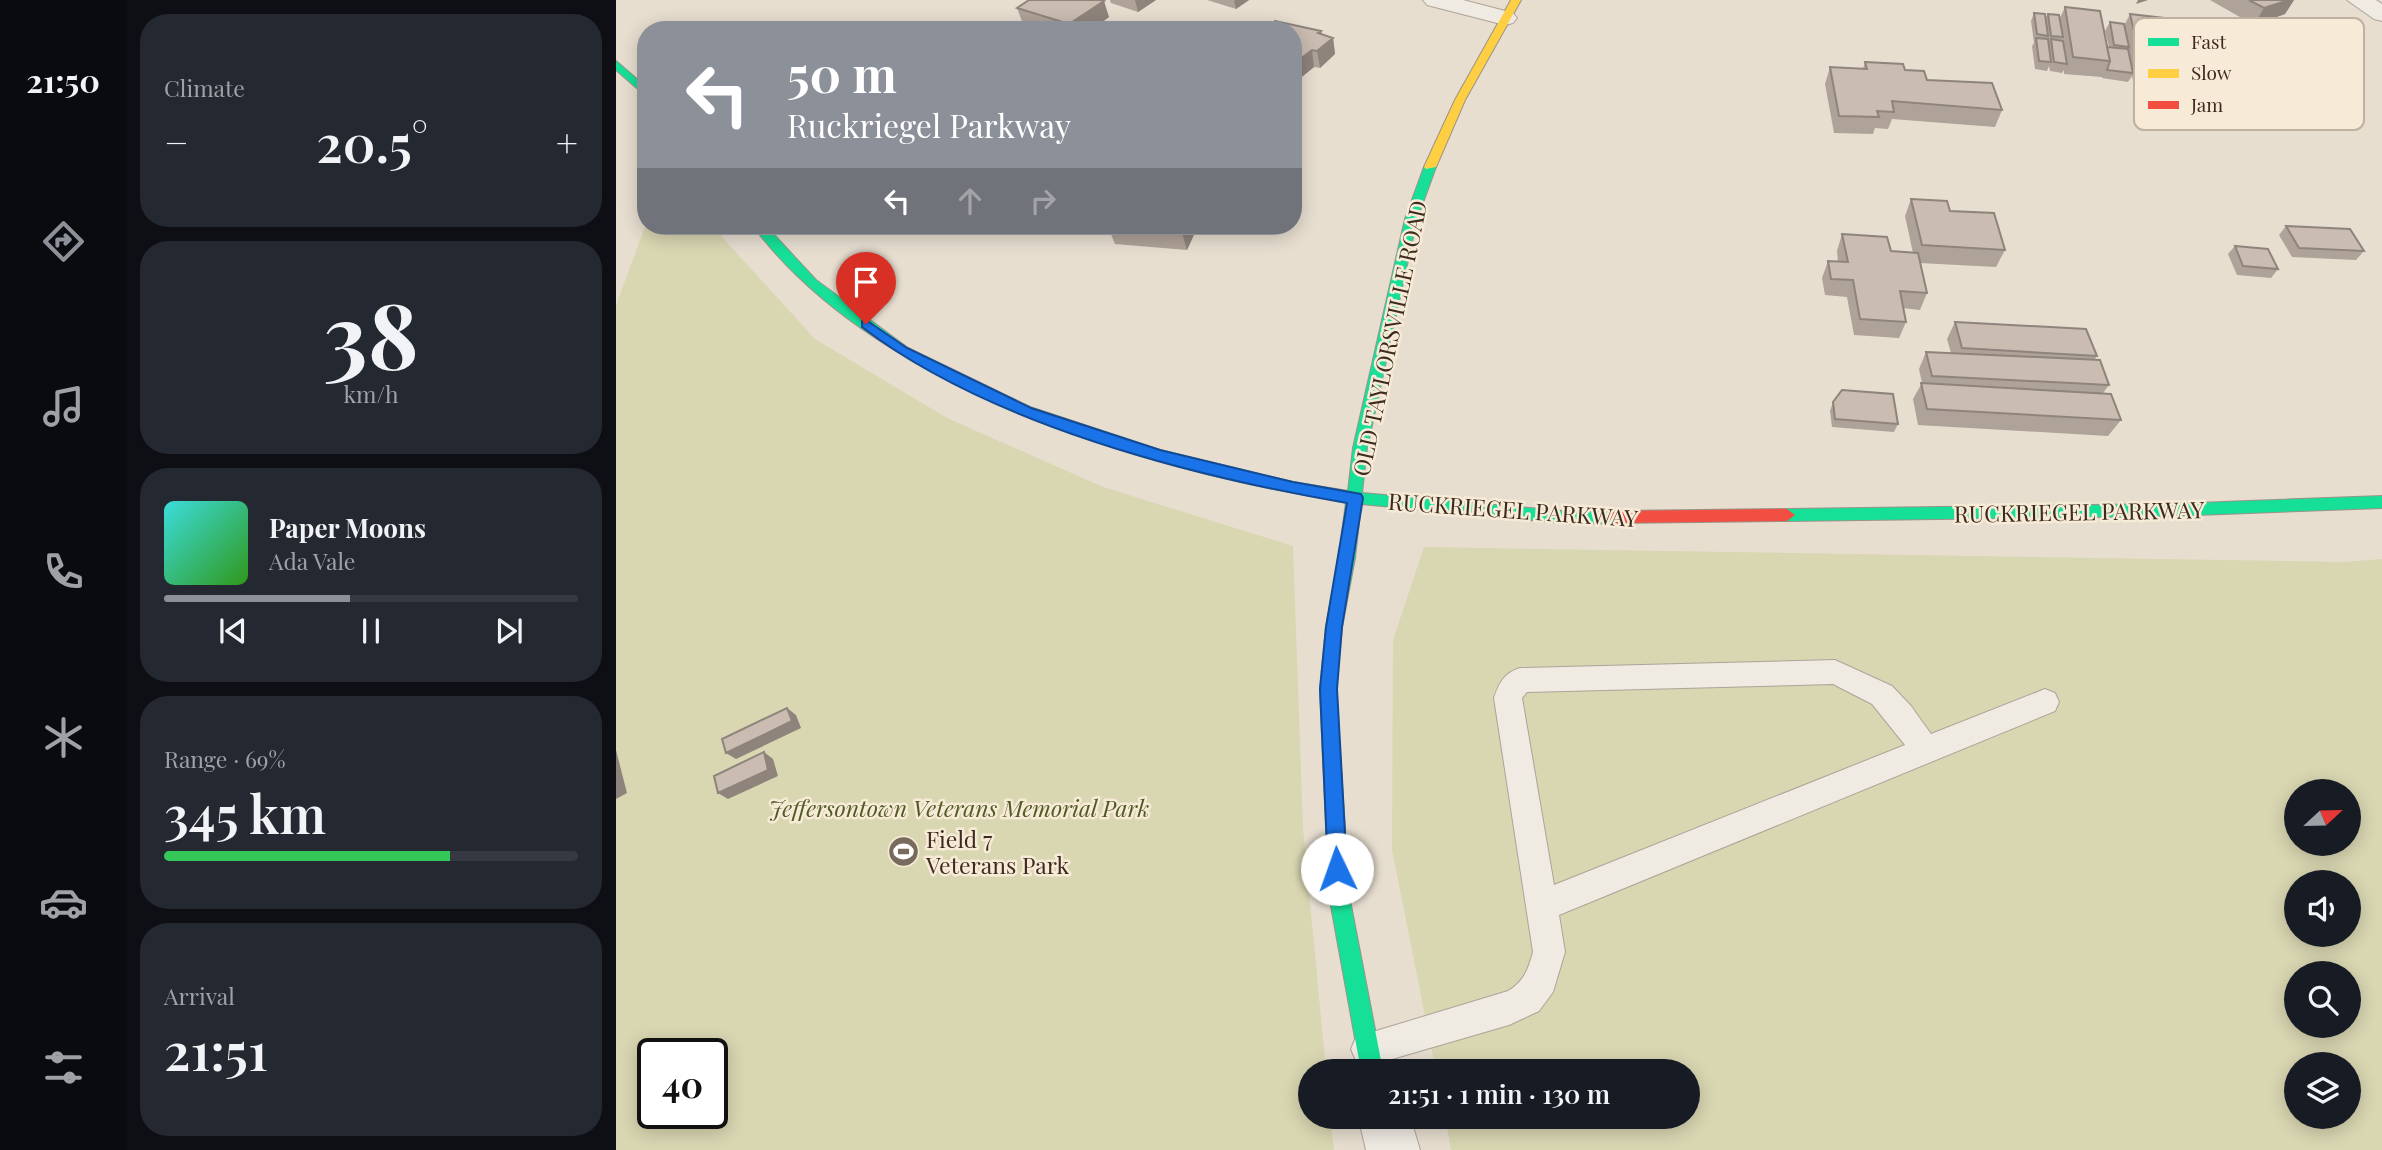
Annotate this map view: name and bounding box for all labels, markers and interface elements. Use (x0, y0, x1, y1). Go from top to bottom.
legend (2134, 18, 2364, 130)
text: Fast (2191, 28, 2227, 54)
text: 50 m (787, 40, 897, 105)
icon: left (672, 49, 763, 140)
text: 21:50 (26, 58, 100, 101)
text: Slow (2191, 59, 2232, 85)
text: Climate (164, 72, 245, 103)
text: Jam (2190, 91, 2223, 117)
text: Ruckriegel Parkway (787, 103, 1071, 146)
text: 20.5° (316, 107, 428, 176)
text: − (164, 116, 189, 167)
text: + (556, 116, 578, 167)
icon: left (878, 182, 916, 220)
icon: ahead (951, 182, 989, 220)
icon: right (1024, 182, 1062, 220)
street label: OLD TAYLORSVILLE ROAD (1345, 197, 1433, 479)
icon: directions (39, 217, 88, 266)
pin (836, 252, 896, 324)
icon: arrive (847, 263, 885, 301)
text: 38 (323, 272, 419, 393)
text: km/h (343, 378, 399, 409)
icon: music (39, 382, 88, 431)
street label: RUCKRIEGEL PARKWAY (1387, 485, 1639, 533)
street label: RUCKRIEGEL PARKWAY (1954, 493, 2205, 529)
text: Paper Moons (269, 510, 426, 545)
text: Ada Vale (269, 545, 356, 576)
icon: phone (39, 547, 88, 596)
icon: previous (214, 612, 252, 650)
icon: pause (352, 612, 390, 650)
icon: next (490, 612, 528, 650)
icon: climate (39, 713, 88, 762)
text: Range · 69% (164, 743, 286, 774)
text: 345 km (164, 778, 326, 847)
north arrow (2284, 779, 2361, 856)
map controls (2284, 779, 2361, 1129)
park label: Jeffersontown Veterans Memorial Park (769, 792, 1149, 823)
place label: Field 7 Veterans Park (925, 823, 1069, 880)
position arrow (1300, 832, 1374, 906)
sports icon: Field 7 Veterans Park (886, 834, 920, 868)
button: sound (2284, 870, 2361, 947)
icon: car (39, 878, 88, 927)
button: search (2284, 961, 2361, 1038)
text: Arrival (164, 980, 235, 1011)
text: 21:51 (164, 1015, 268, 1084)
speed limit sign: 40 (637, 1038, 728, 1129)
icon: filters (39, 1043, 88, 1092)
button: layers (2284, 1052, 2361, 1129)
text: 21:51 · 1 min · 130 m (1388, 1076, 1610, 1111)

